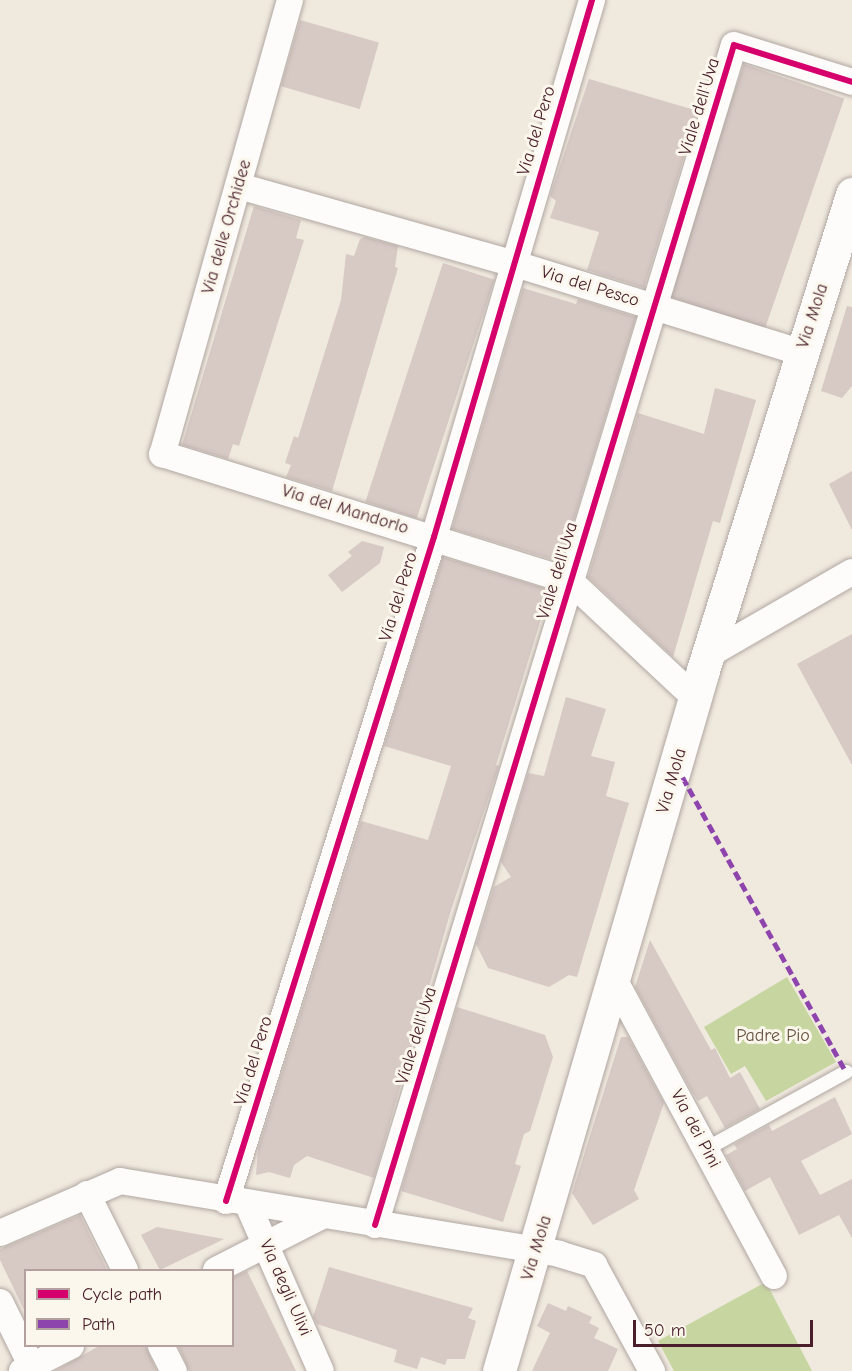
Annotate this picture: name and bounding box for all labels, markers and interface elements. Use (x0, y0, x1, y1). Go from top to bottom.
street label: Viale dell'Uva (675, 56, 725, 158)
street label: Via del Pero (513, 84, 561, 178)
street label: Via delle Orchidee (198, 157, 256, 297)
street label: Via del Pesco (538, 262, 642, 312)
street label: Via Mola (792, 281, 834, 351)
street label: Via del Mandorlo (279, 480, 411, 540)
street label: Viale dell'Uva (533, 520, 583, 622)
street label: Via del Pero (375, 550, 423, 644)
street label: Via Mola (652, 746, 692, 816)
street label: Viale dell'Uva (392, 985, 442, 1087)
street label: Via del Pero (230, 1014, 278, 1108)
park label: Padre Pio (736, 1025, 810, 1047)
street label: Via dei Pini (665, 1086, 725, 1172)
street label: Via Mola (517, 1213, 557, 1283)
street label: Via degli Ulivi (254, 1236, 316, 1340)
legend (24, 1269, 234, 1347)
text: Cycle path (82, 1284, 162, 1305)
scale bar (636, 1308, 816, 1346)
text: Path (82, 1314, 115, 1335)
text: 50 m (644, 1320, 686, 1341)

